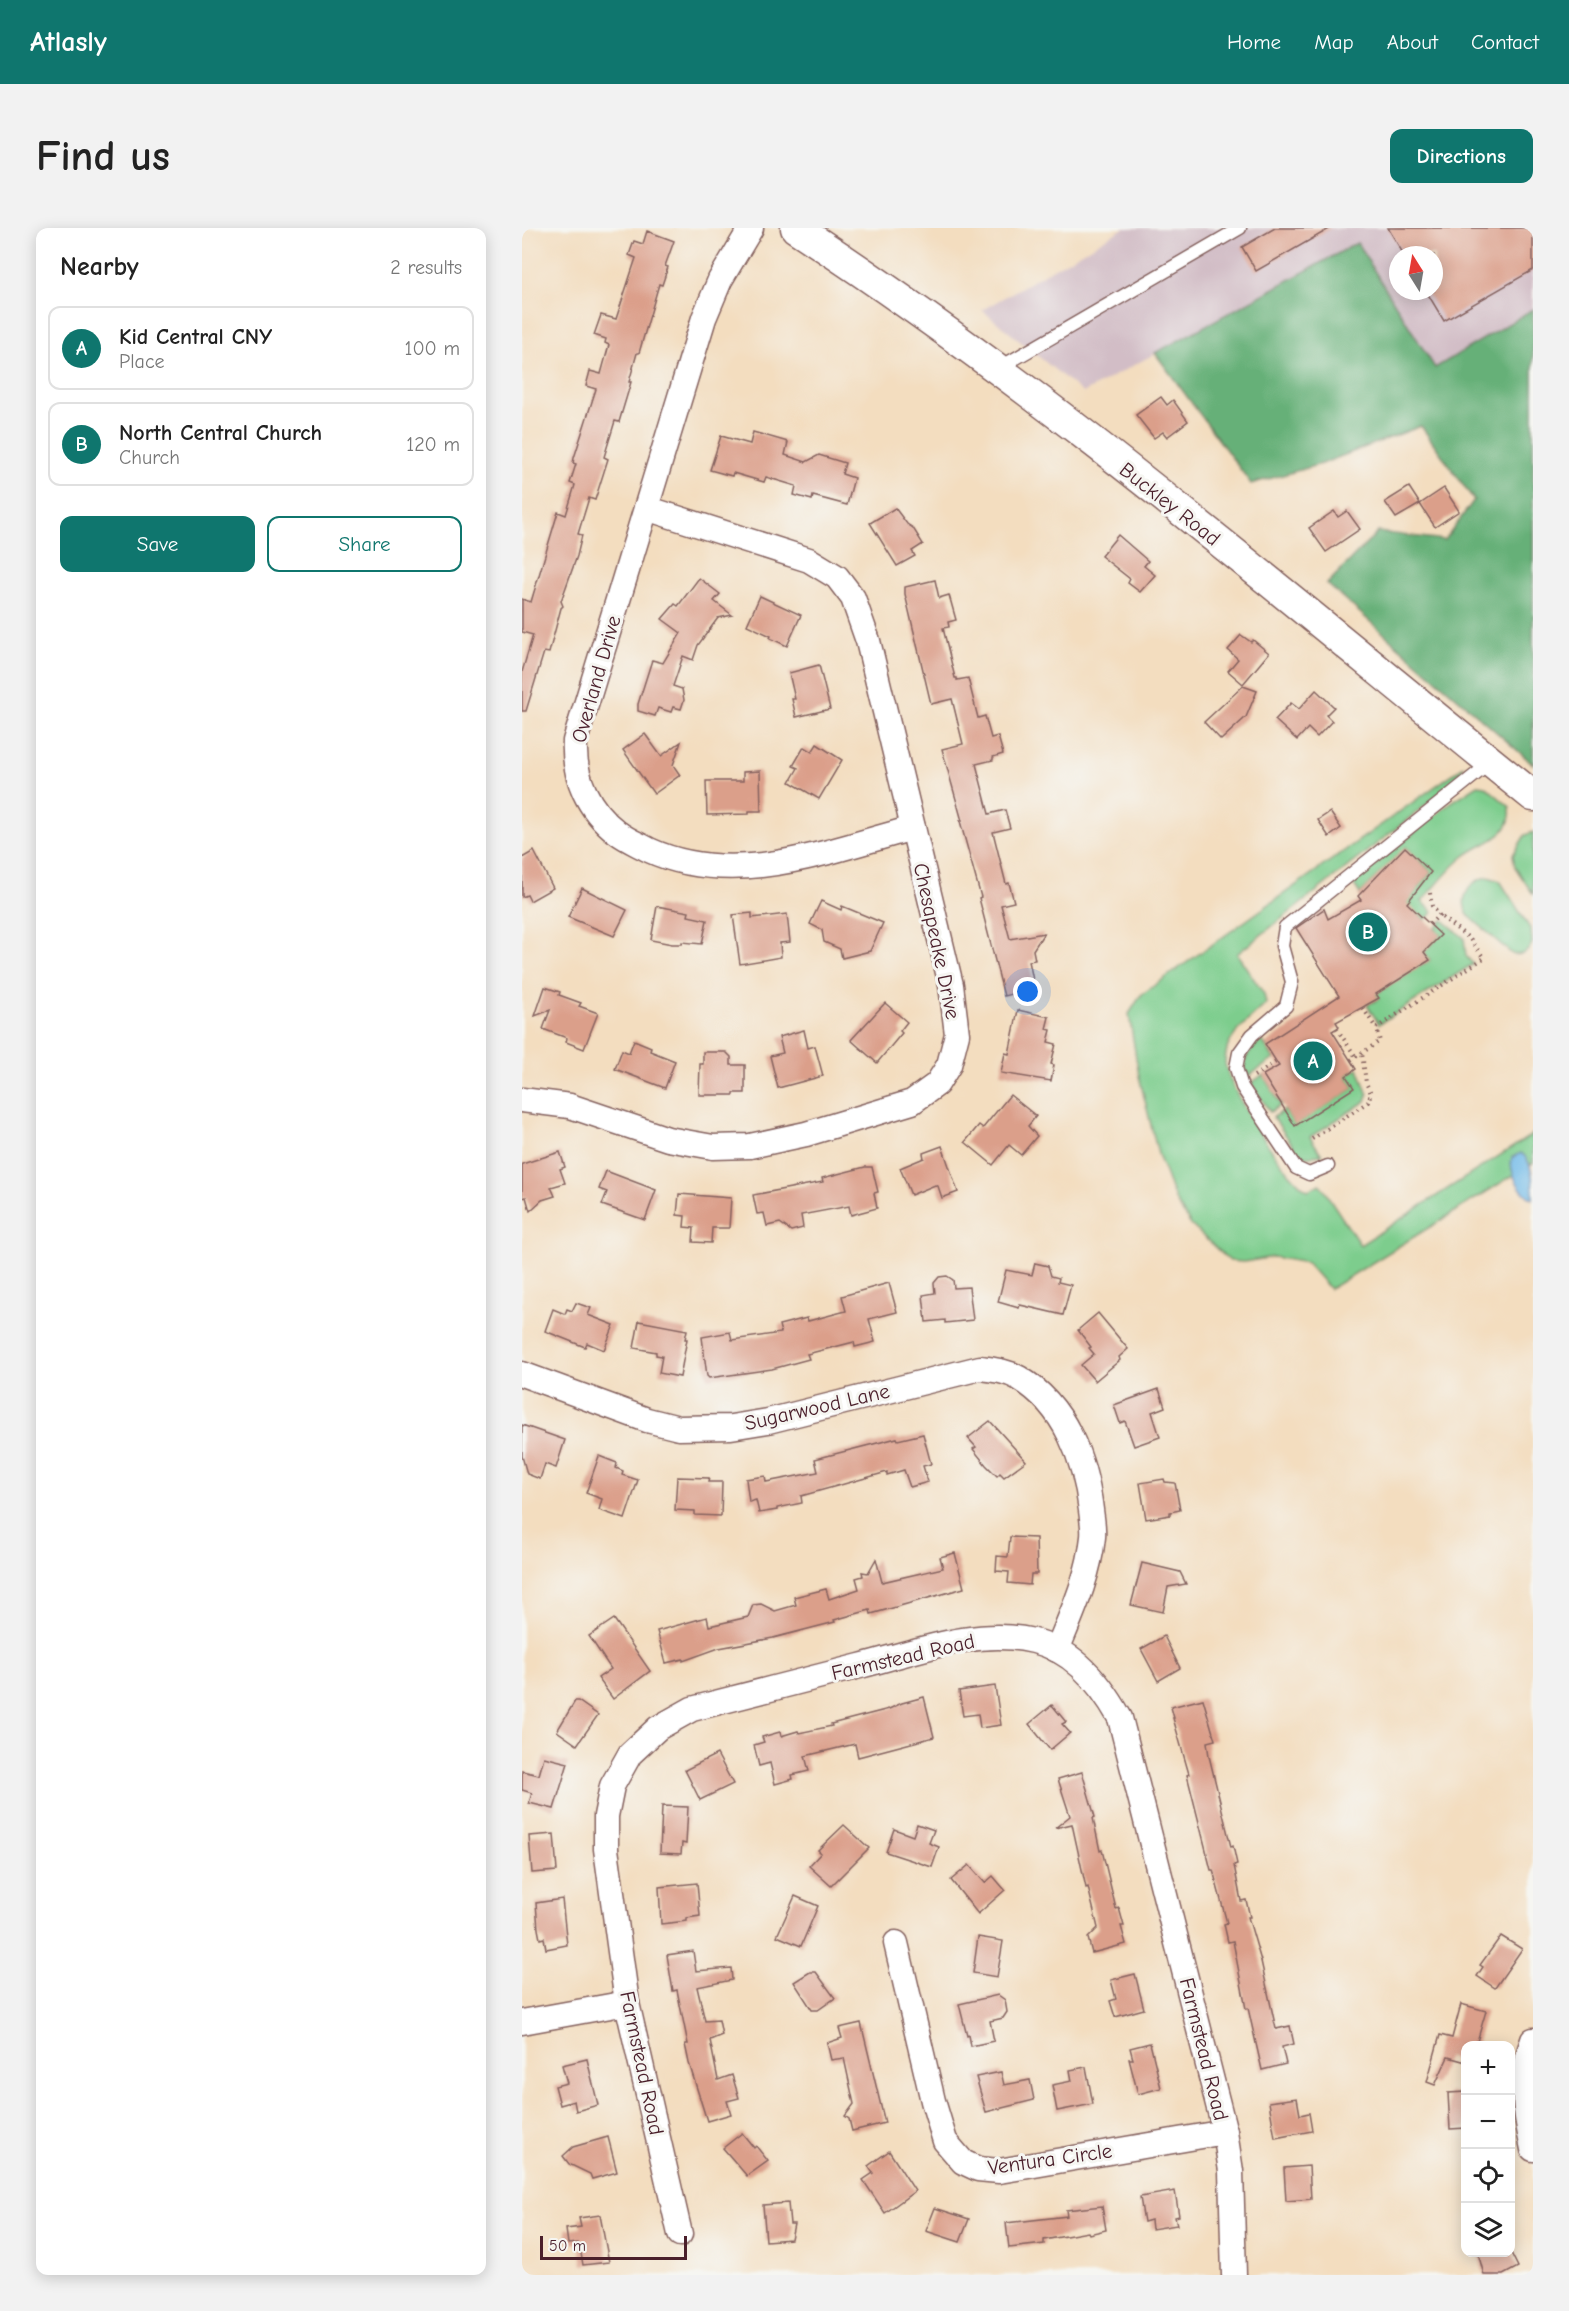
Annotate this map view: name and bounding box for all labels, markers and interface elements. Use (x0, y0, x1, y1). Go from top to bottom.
text: Atlasly (30, 26, 107, 58)
text: Home (1227, 30, 1281, 54)
text: Map (1314, 30, 1354, 54)
text: About (1387, 30, 1438, 54)
text: Contact (1471, 30, 1539, 54)
button: Directions (1390, 129, 1533, 183)
text: Find us (36, 132, 170, 181)
north arrow (1389, 246, 1443, 300)
text: Nearby (60, 252, 139, 282)
text: 2 results (390, 256, 462, 279)
text: Kid Central CNY (119, 324, 272, 350)
text: A (76, 337, 87, 360)
text: 100 m (405, 337, 460, 360)
text: Place (119, 350, 165, 373)
text: North Central Church (119, 420, 322, 446)
text: B (75, 433, 88, 456)
text: 120 m (406, 433, 460, 456)
text: Church (119, 446, 180, 469)
street label: Buckley Road (1115, 457, 1225, 551)
button: Save (60, 516, 255, 572)
button: Share (267, 516, 462, 572)
street label: Overland Drive (566, 613, 626, 745)
street label: Chesapeake Drive (909, 861, 965, 1021)
pin: B (1348, 910, 1388, 954)
your location (1013, 977, 1042, 1006)
pin: A (1294, 1038, 1332, 1084)
street label: Sugarwood Lane (742, 1379, 892, 1435)
street label: Farmstead Road (829, 1629, 977, 1685)
street label: Farmstead Road (1175, 1975, 1233, 2123)
street label: Farmstead Road (615, 1989, 669, 2137)
map controls (1461, 2041, 1515, 2257)
button: + (1461, 2041, 1515, 2095)
button: − (1461, 2095, 1515, 2149)
street label: Ventura Circle (986, 2138, 1114, 2180)
button: locate (1461, 2149, 1515, 2203)
button: layers (1461, 2203, 1515, 2257)
scale bar (540, 2233, 687, 2260)
text: 50 m (549, 2237, 586, 2255)

